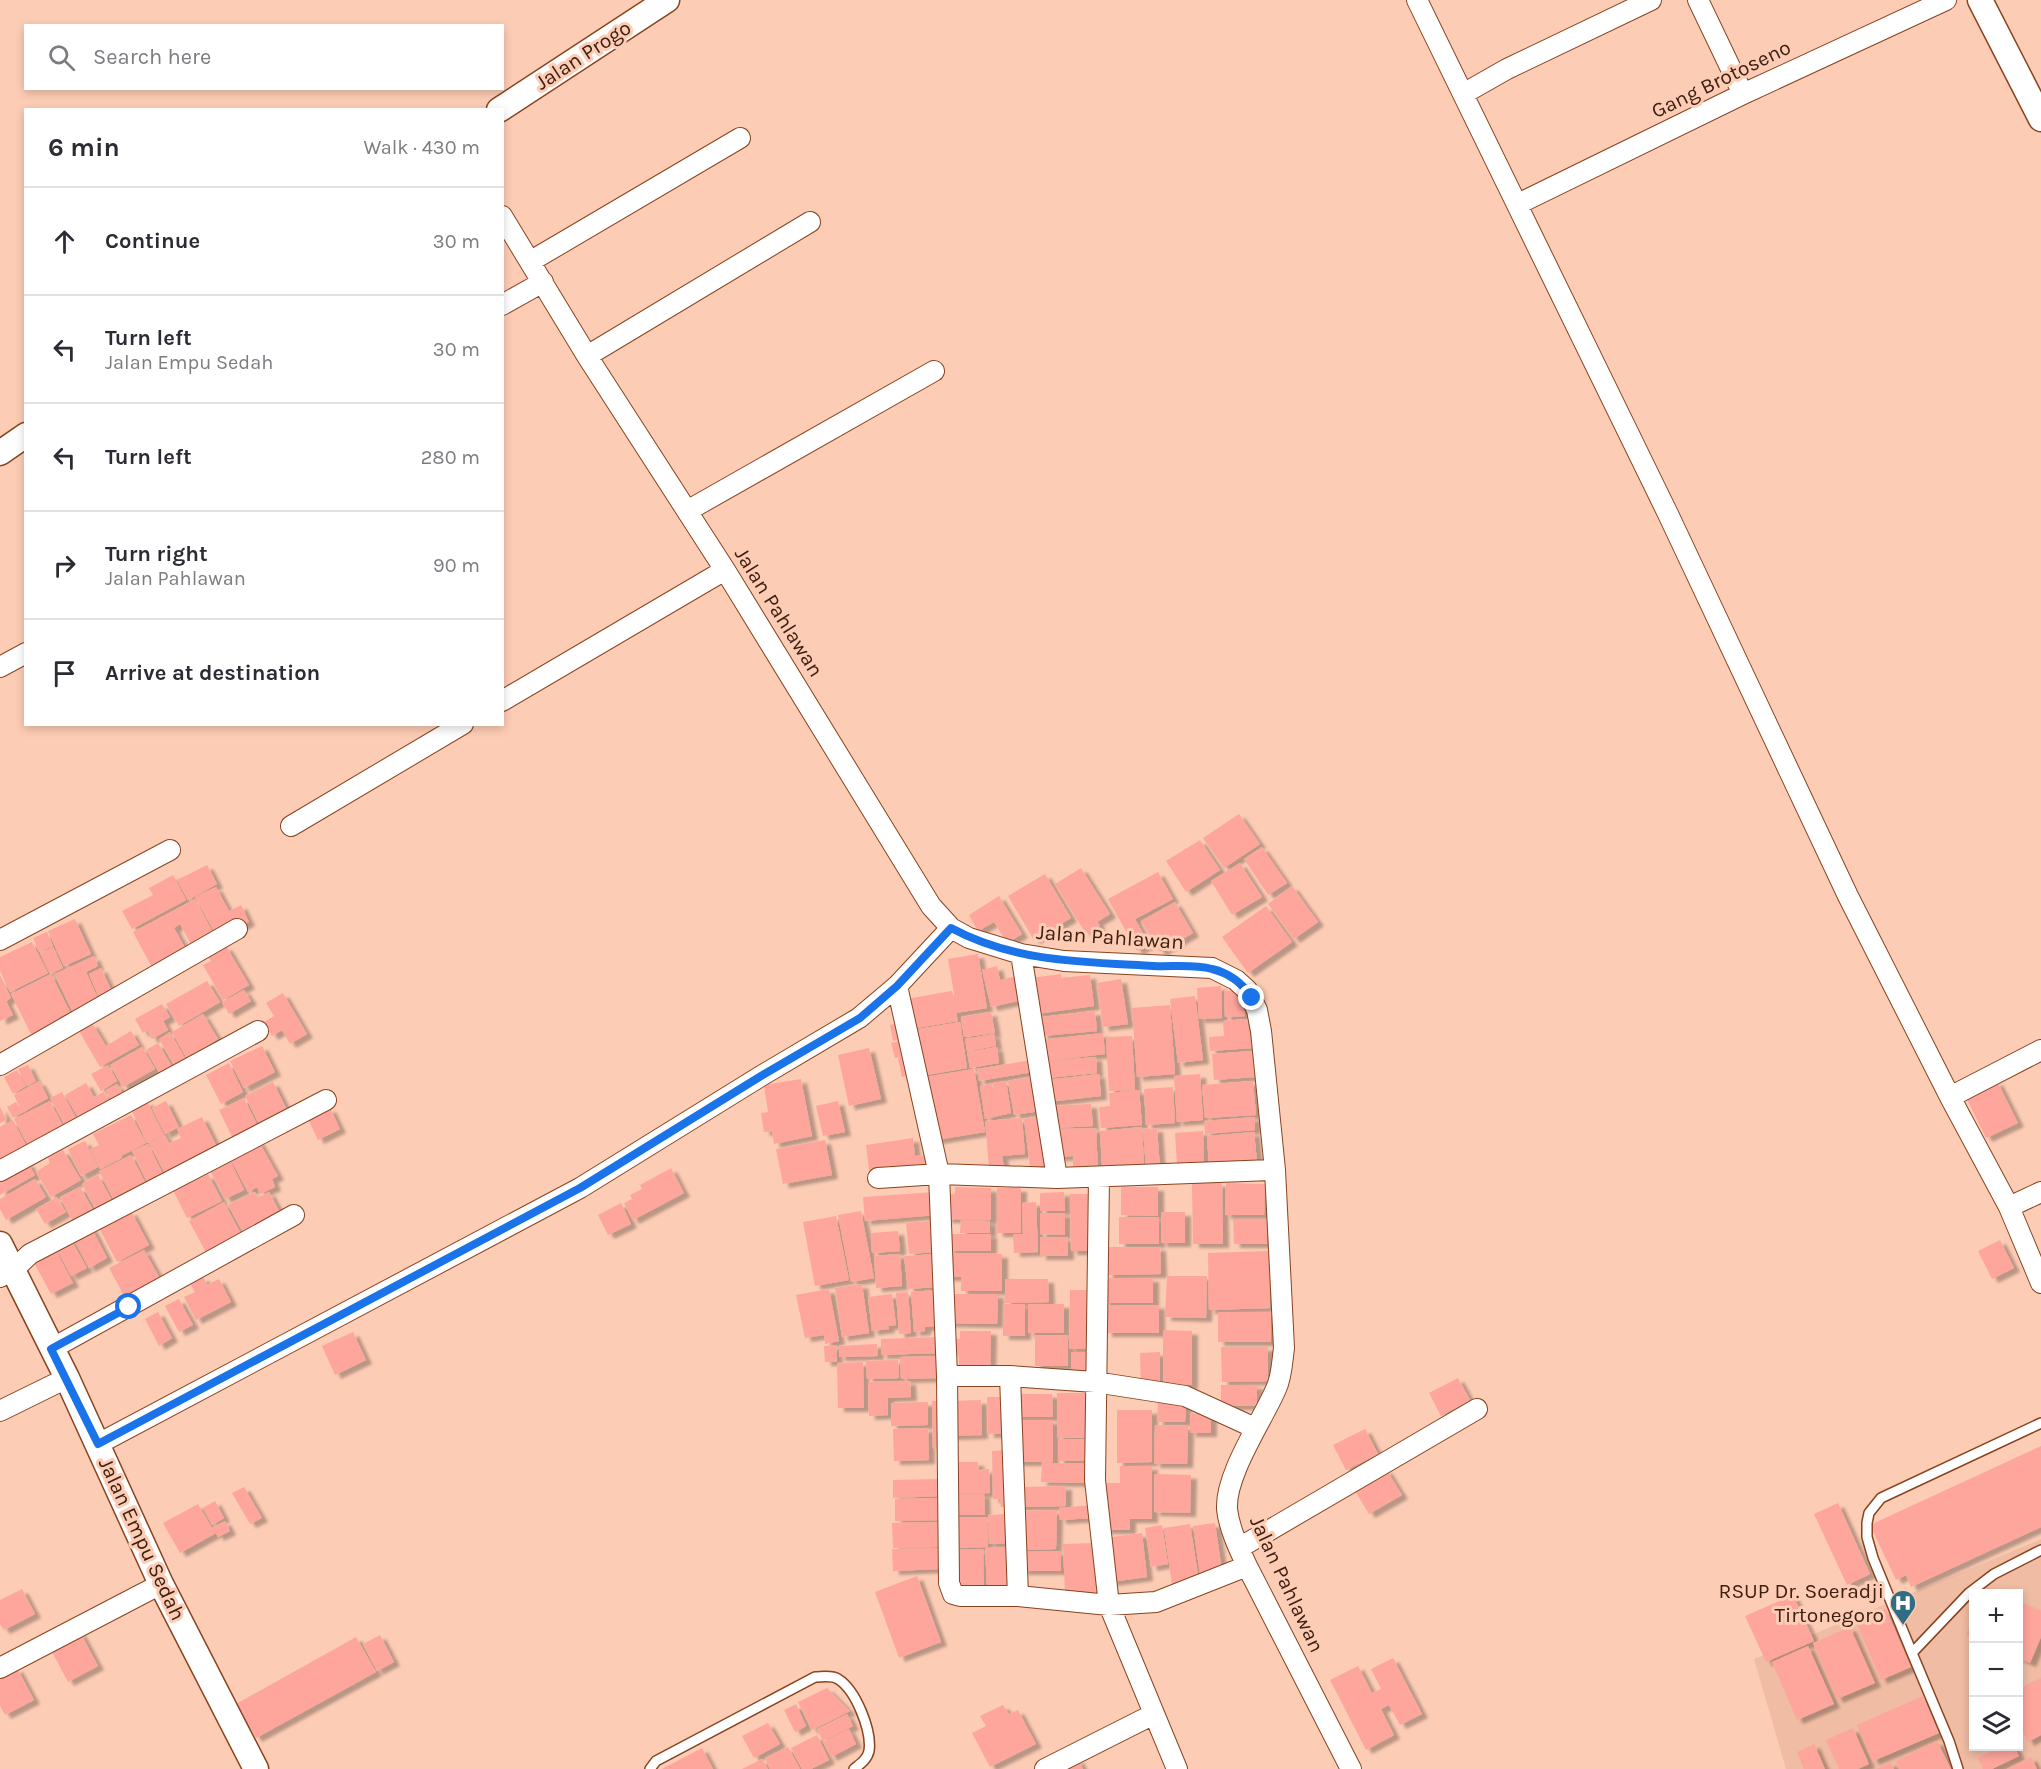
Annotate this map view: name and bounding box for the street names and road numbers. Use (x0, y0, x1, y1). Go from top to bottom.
street label: Jalan Progo (531, 15, 635, 95)
street label: Gang Brotoseno (1647, 35, 1795, 123)
street label: Jalan Pahlawan (730, 543, 828, 681)
street label: Jalan Pahlawan (1035, 920, 1185, 954)
street label: Jalan Empu Sedah (94, 1454, 190, 1624)
street label: Jalan Pahlawan (1245, 1512, 1329, 1656)

